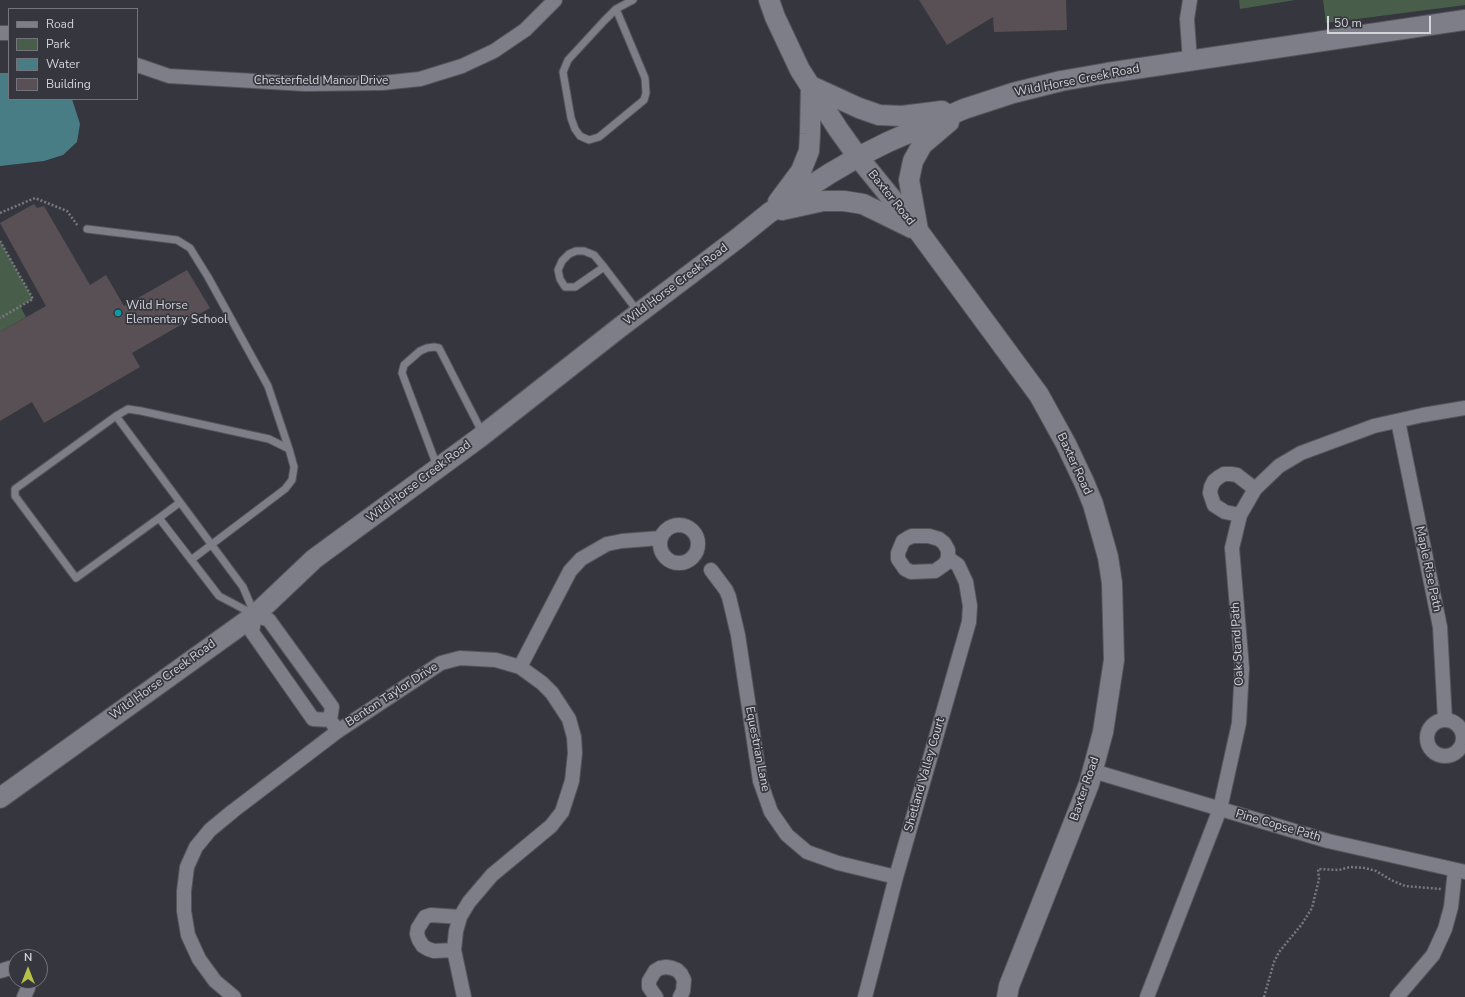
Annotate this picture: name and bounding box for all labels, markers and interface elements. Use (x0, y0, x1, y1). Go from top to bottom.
legend (8, 8, 138, 100)
scale bar (1329, 8, 1433, 34)
text: 50 m (1334, 15, 1362, 31)
text: Road (46, 16, 74, 32)
text: Park (46, 36, 70, 52)
text: Water (46, 56, 80, 72)
street label: Wild Horse Creek Road (1013, 62, 1141, 100)
street label: Chesterfield Manor Drive (254, 74, 388, 88)
text: Building (46, 76, 91, 92)
street label: Baxter Road (864, 168, 918, 228)
street label: Wild Horse Creek Road (621, 241, 731, 329)
place label: Wild Horse Elementary School (126, 299, 227, 327)
marker: Wild Horse Elementary School (113, 308, 123, 318)
street label: Baxter Road (1053, 431, 1095, 497)
street label: Wild Horse Creek Road (364, 438, 474, 526)
street label: Maple Rise Path (1412, 525, 1444, 613)
street label: Oak Stand Path (1229, 602, 1247, 686)
street label: Wild Horse Creek Road (107, 637, 219, 723)
street label: Benton Taylor Drive (343, 660, 441, 730)
street label: Equestrian Lane (742, 705, 772, 793)
street label: Shetland Valley Court (902, 716, 948, 834)
street label: Baxter Road (1067, 755, 1103, 823)
street label: Pine Copse Path (1234, 807, 1322, 845)
north arrow (8, 949, 48, 989)
text: N (24, 950, 32, 965)

